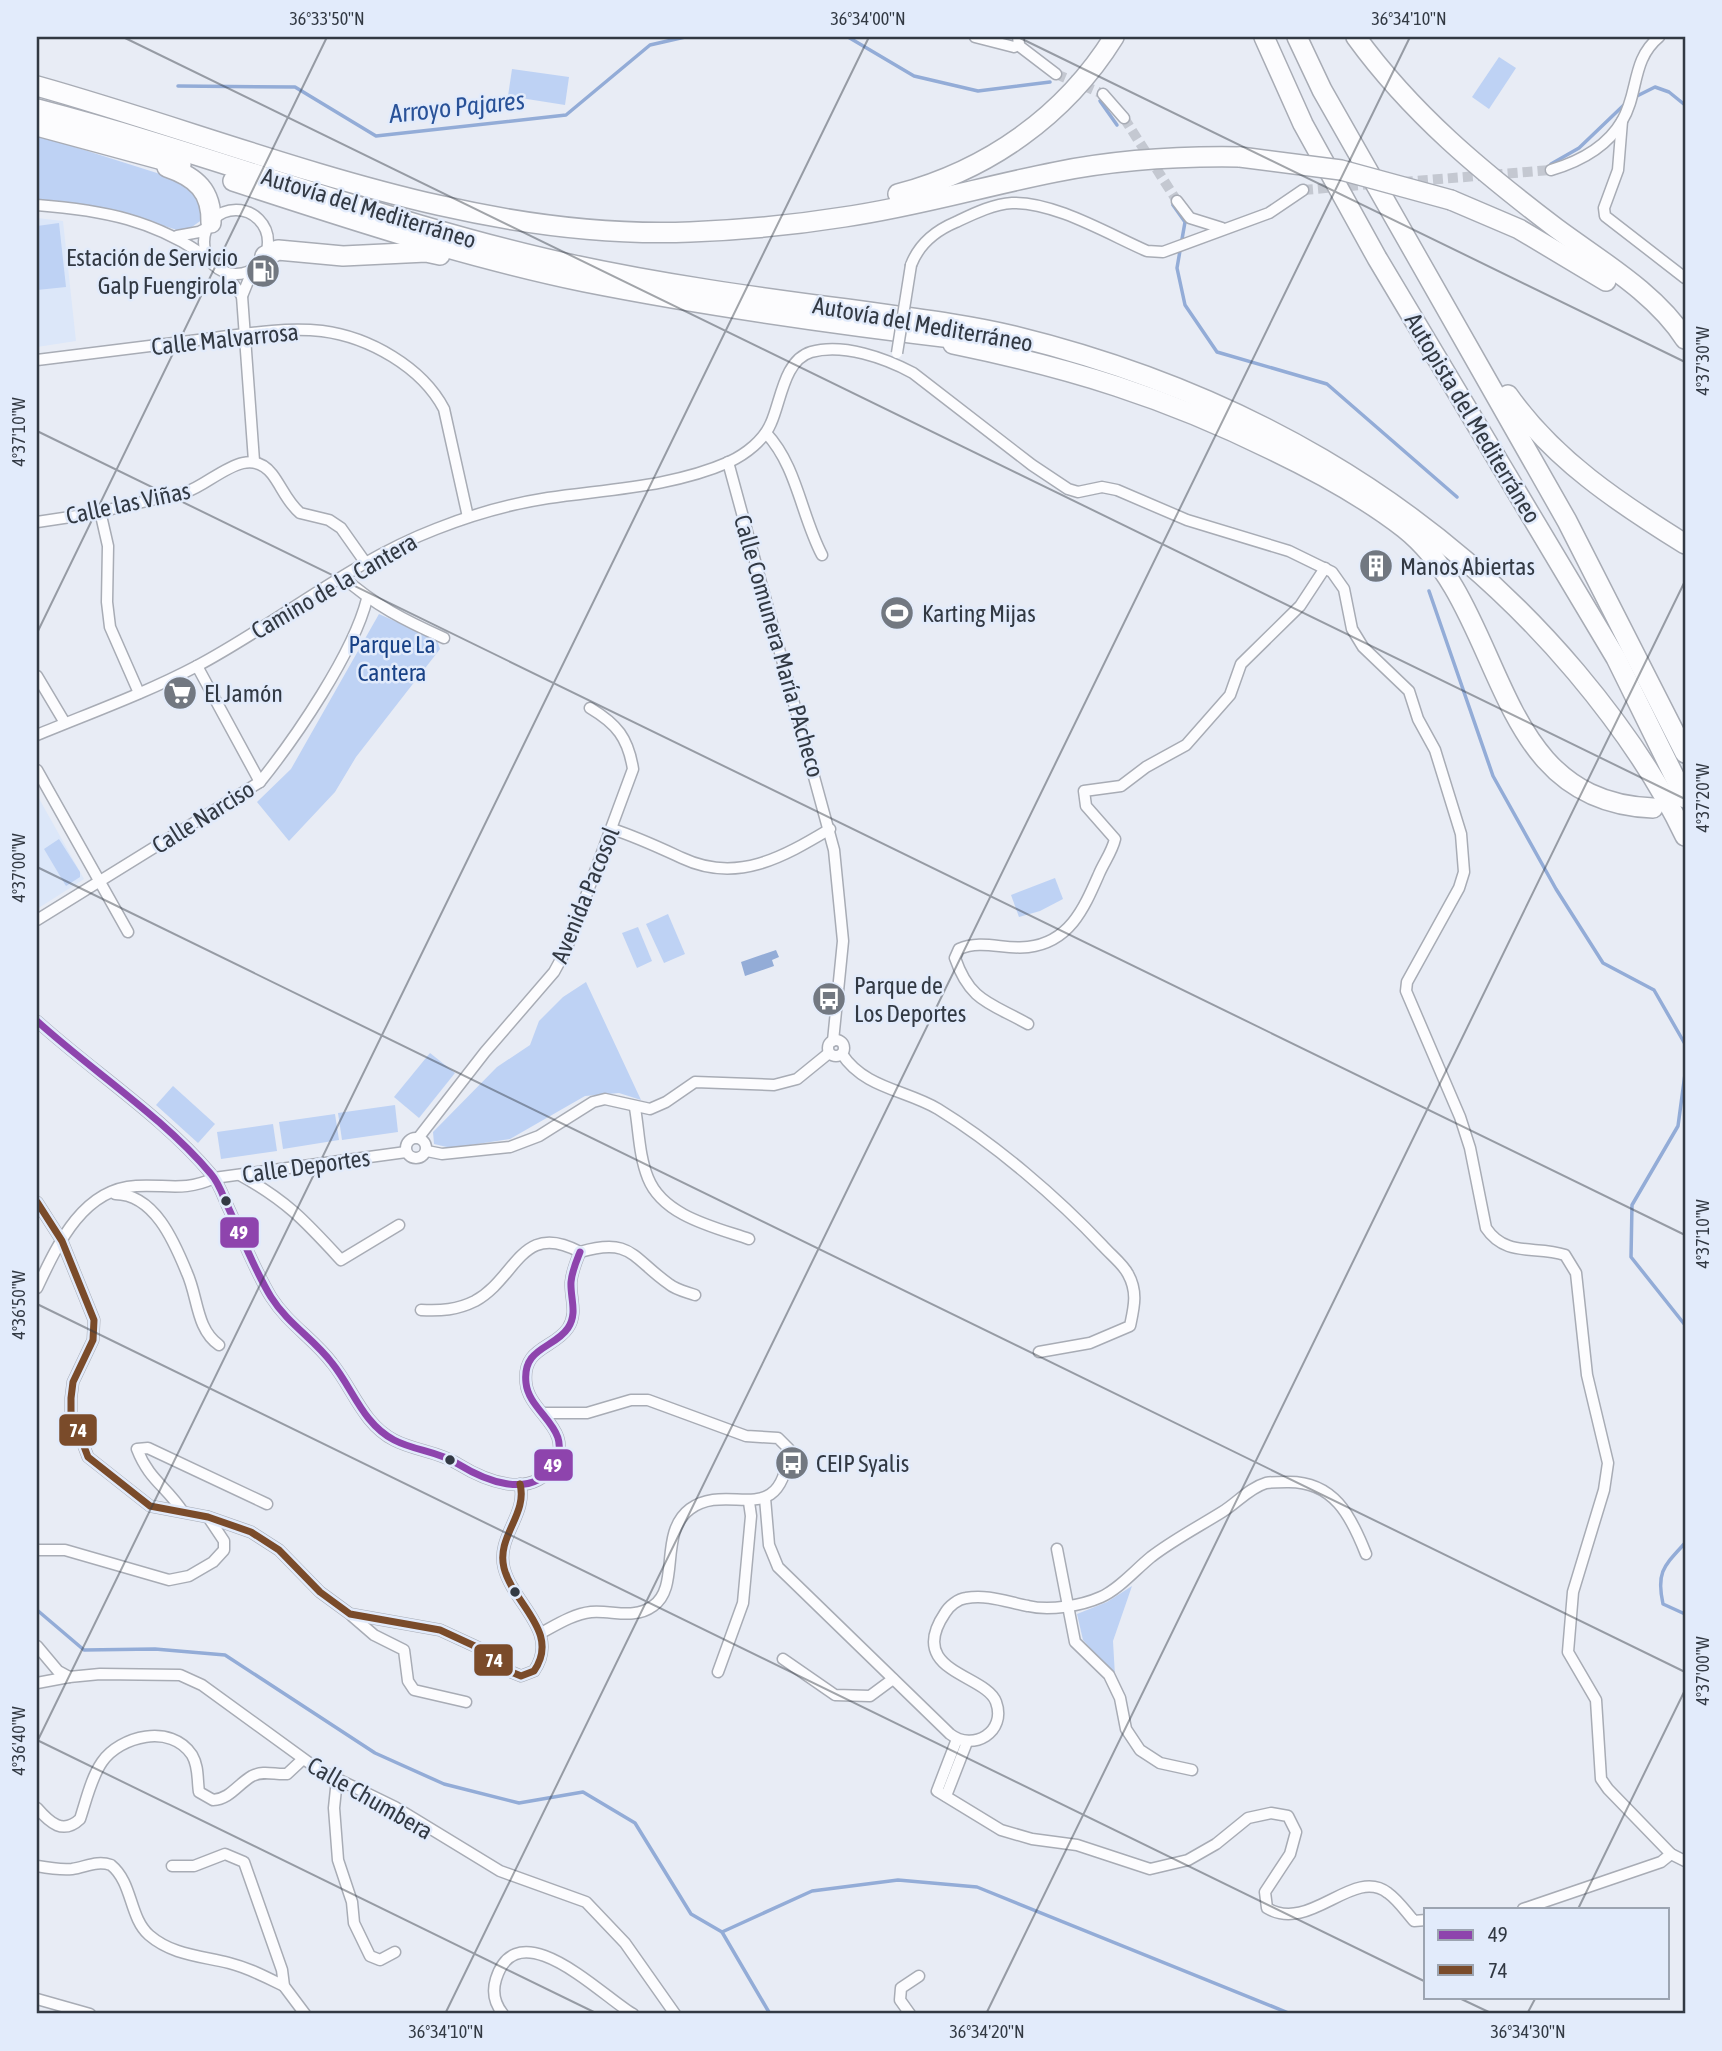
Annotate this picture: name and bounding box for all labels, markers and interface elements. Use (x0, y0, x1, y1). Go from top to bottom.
text: 36°33'50"N (289, 8, 365, 29)
text: 36°34'00"N (830, 8, 906, 29)
text: 36°34'10"N (1371, 8, 1447, 29)
water label: Arroyo Pajares (387, 85, 526, 129)
street label: Autovía del Mediterráneo (259, 163, 479, 253)
place label: Estación de Servicio Galp Fuengirola (66, 244, 238, 299)
fuel station icon: Estación de Servicio Galp Fuengirola (244, 252, 282, 290)
street label: Autovía del Mediterráneo (811, 291, 1035, 357)
street label: Autopista del Mediterráneo (1400, 308, 1546, 528)
street label: Calle Malvarrosa (150, 318, 300, 360)
text: 4°37'30"W (1692, 326, 1713, 396)
text: 4°37'10"W (8, 397, 29, 467)
street label: Calle las Viñas (63, 477, 193, 529)
street label: Calle Comunera María PAcheco (729, 512, 829, 780)
street label: Camino de la Cantera (247, 528, 421, 644)
building icon: Manos Abiertas (1357, 547, 1395, 585)
place label: Manos Abiertas (1400, 553, 1535, 580)
sports icon: Karting Mijas (878, 594, 916, 632)
place label: Karting Mijas (922, 600, 1036, 627)
park label: Parque La Cantera (348, 631, 436, 686)
supermarket icon: El Jamón (161, 674, 199, 712)
place label: El Jamón (204, 680, 283, 707)
text: 4°37'20"W (1692, 763, 1713, 833)
street label: Calle Narciso (147, 775, 259, 859)
street label: Avenida Pacosol (546, 823, 625, 967)
text: 4°37'00"W (8, 833, 29, 903)
place label: Parque de Los Deportes (854, 972, 966, 1027)
bus stop icon: Parque de Los Deportes (810, 980, 848, 1018)
street label: Calle Deportes (240, 1144, 372, 1188)
unlabelled marker (219, 1194, 233, 1208)
text: 4°37'10"W (1692, 1199, 1713, 1269)
line badge: 49 (219, 1216, 260, 1249)
text: 49 (229, 1221, 248, 1243)
text: 4°36'50"W (8, 1270, 29, 1340)
line badge: 74 (58, 1413, 98, 1447)
text: 74 (69, 1419, 87, 1441)
bus stop icon: CEIP Syalis (773, 1444, 811, 1482)
line badge: 49 (533, 1448, 574, 1482)
place label: CEIP Syalis (816, 1450, 909, 1477)
unlabelled marker (443, 1453, 457, 1467)
text: 49 (543, 1454, 562, 1476)
unlabelled marker (508, 1585, 522, 1599)
text: 4°37'00"W (1692, 1636, 1713, 1706)
line badge: 74 (473, 1643, 514, 1677)
text: 74 (485, 1649, 503, 1671)
text: 4°36'40"W (8, 1706, 29, 1776)
street label: Calle Chumbera (303, 1751, 437, 1845)
legend (1424, 1908, 1670, 1998)
text: 49 (1488, 1922, 1508, 1946)
text: 74 (1488, 1958, 1508, 1982)
text: 36°34'10"N (408, 2021, 484, 2042)
text: 36°34'20"N (949, 2021, 1025, 2042)
text: 36°34'30"N (1490, 2021, 1566, 2042)

